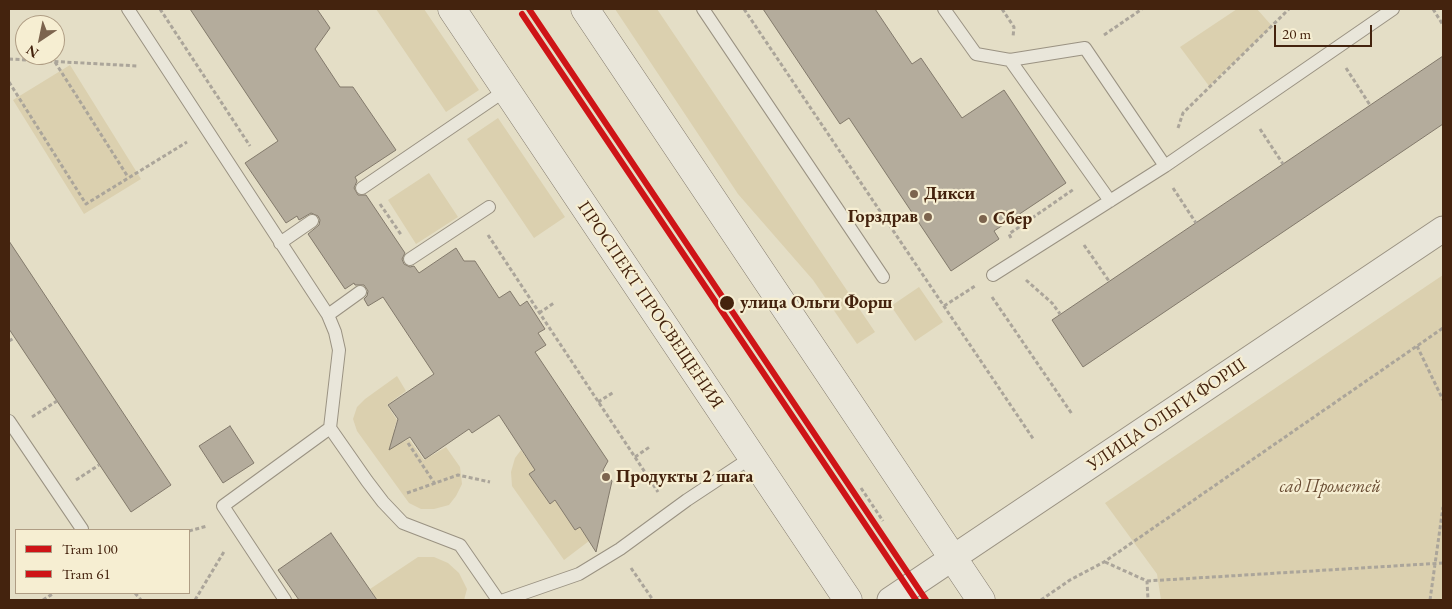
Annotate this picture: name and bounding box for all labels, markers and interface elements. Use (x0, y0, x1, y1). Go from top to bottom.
north arrow (15, 15, 65, 65)
scale bar (1277, 15, 1374, 47)
text: 20 m (1282, 24, 1311, 43)
text: N (22, 41, 42, 62)
place label: Дикси (924, 183, 975, 205)
marker: Дикси (908, 188, 920, 200)
street label: ПРОСПЕКТ ПРОСВЕЩЕНИЯ (572, 197, 728, 413)
place label: Горздрав (848, 206, 918, 228)
place label: Сбер (993, 208, 1032, 230)
marker: Горздрав (922, 211, 934, 223)
marker: Сбер (977, 213, 989, 225)
place label: улица Ольги Форш (740, 292, 892, 314)
marker: улица Ольги Форш (718, 294, 736, 312)
street label: УЛИЦА ОЛЬГИ ФОРШ (1084, 354, 1250, 476)
place label: Продукты 2 шага (616, 466, 753, 488)
marker: Продукты 2 шага (600, 471, 612, 483)
park label: сад Прометей (1279, 476, 1381, 498)
legend (15, 529, 190, 594)
text: Tram 100 (62, 539, 118, 558)
text: Tram 61 (62, 564, 111, 583)

